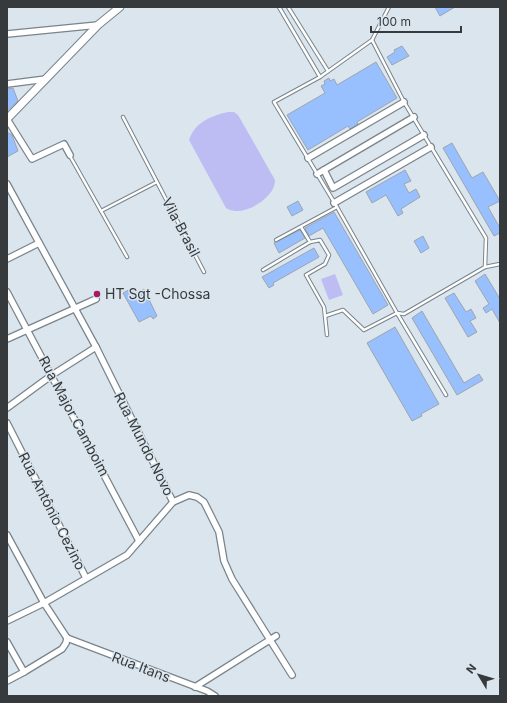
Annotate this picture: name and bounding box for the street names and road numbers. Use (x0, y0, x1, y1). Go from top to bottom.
street label: Vila Brasil (159, 194, 204, 259)
street label: Rua Major Camboim (36, 353, 113, 479)
street label: Rua Mundo Novo (111, 389, 178, 498)
street label: Rua Antônio Cezino (15, 449, 89, 572)
street label: Rua Itans (110, 648, 173, 685)

